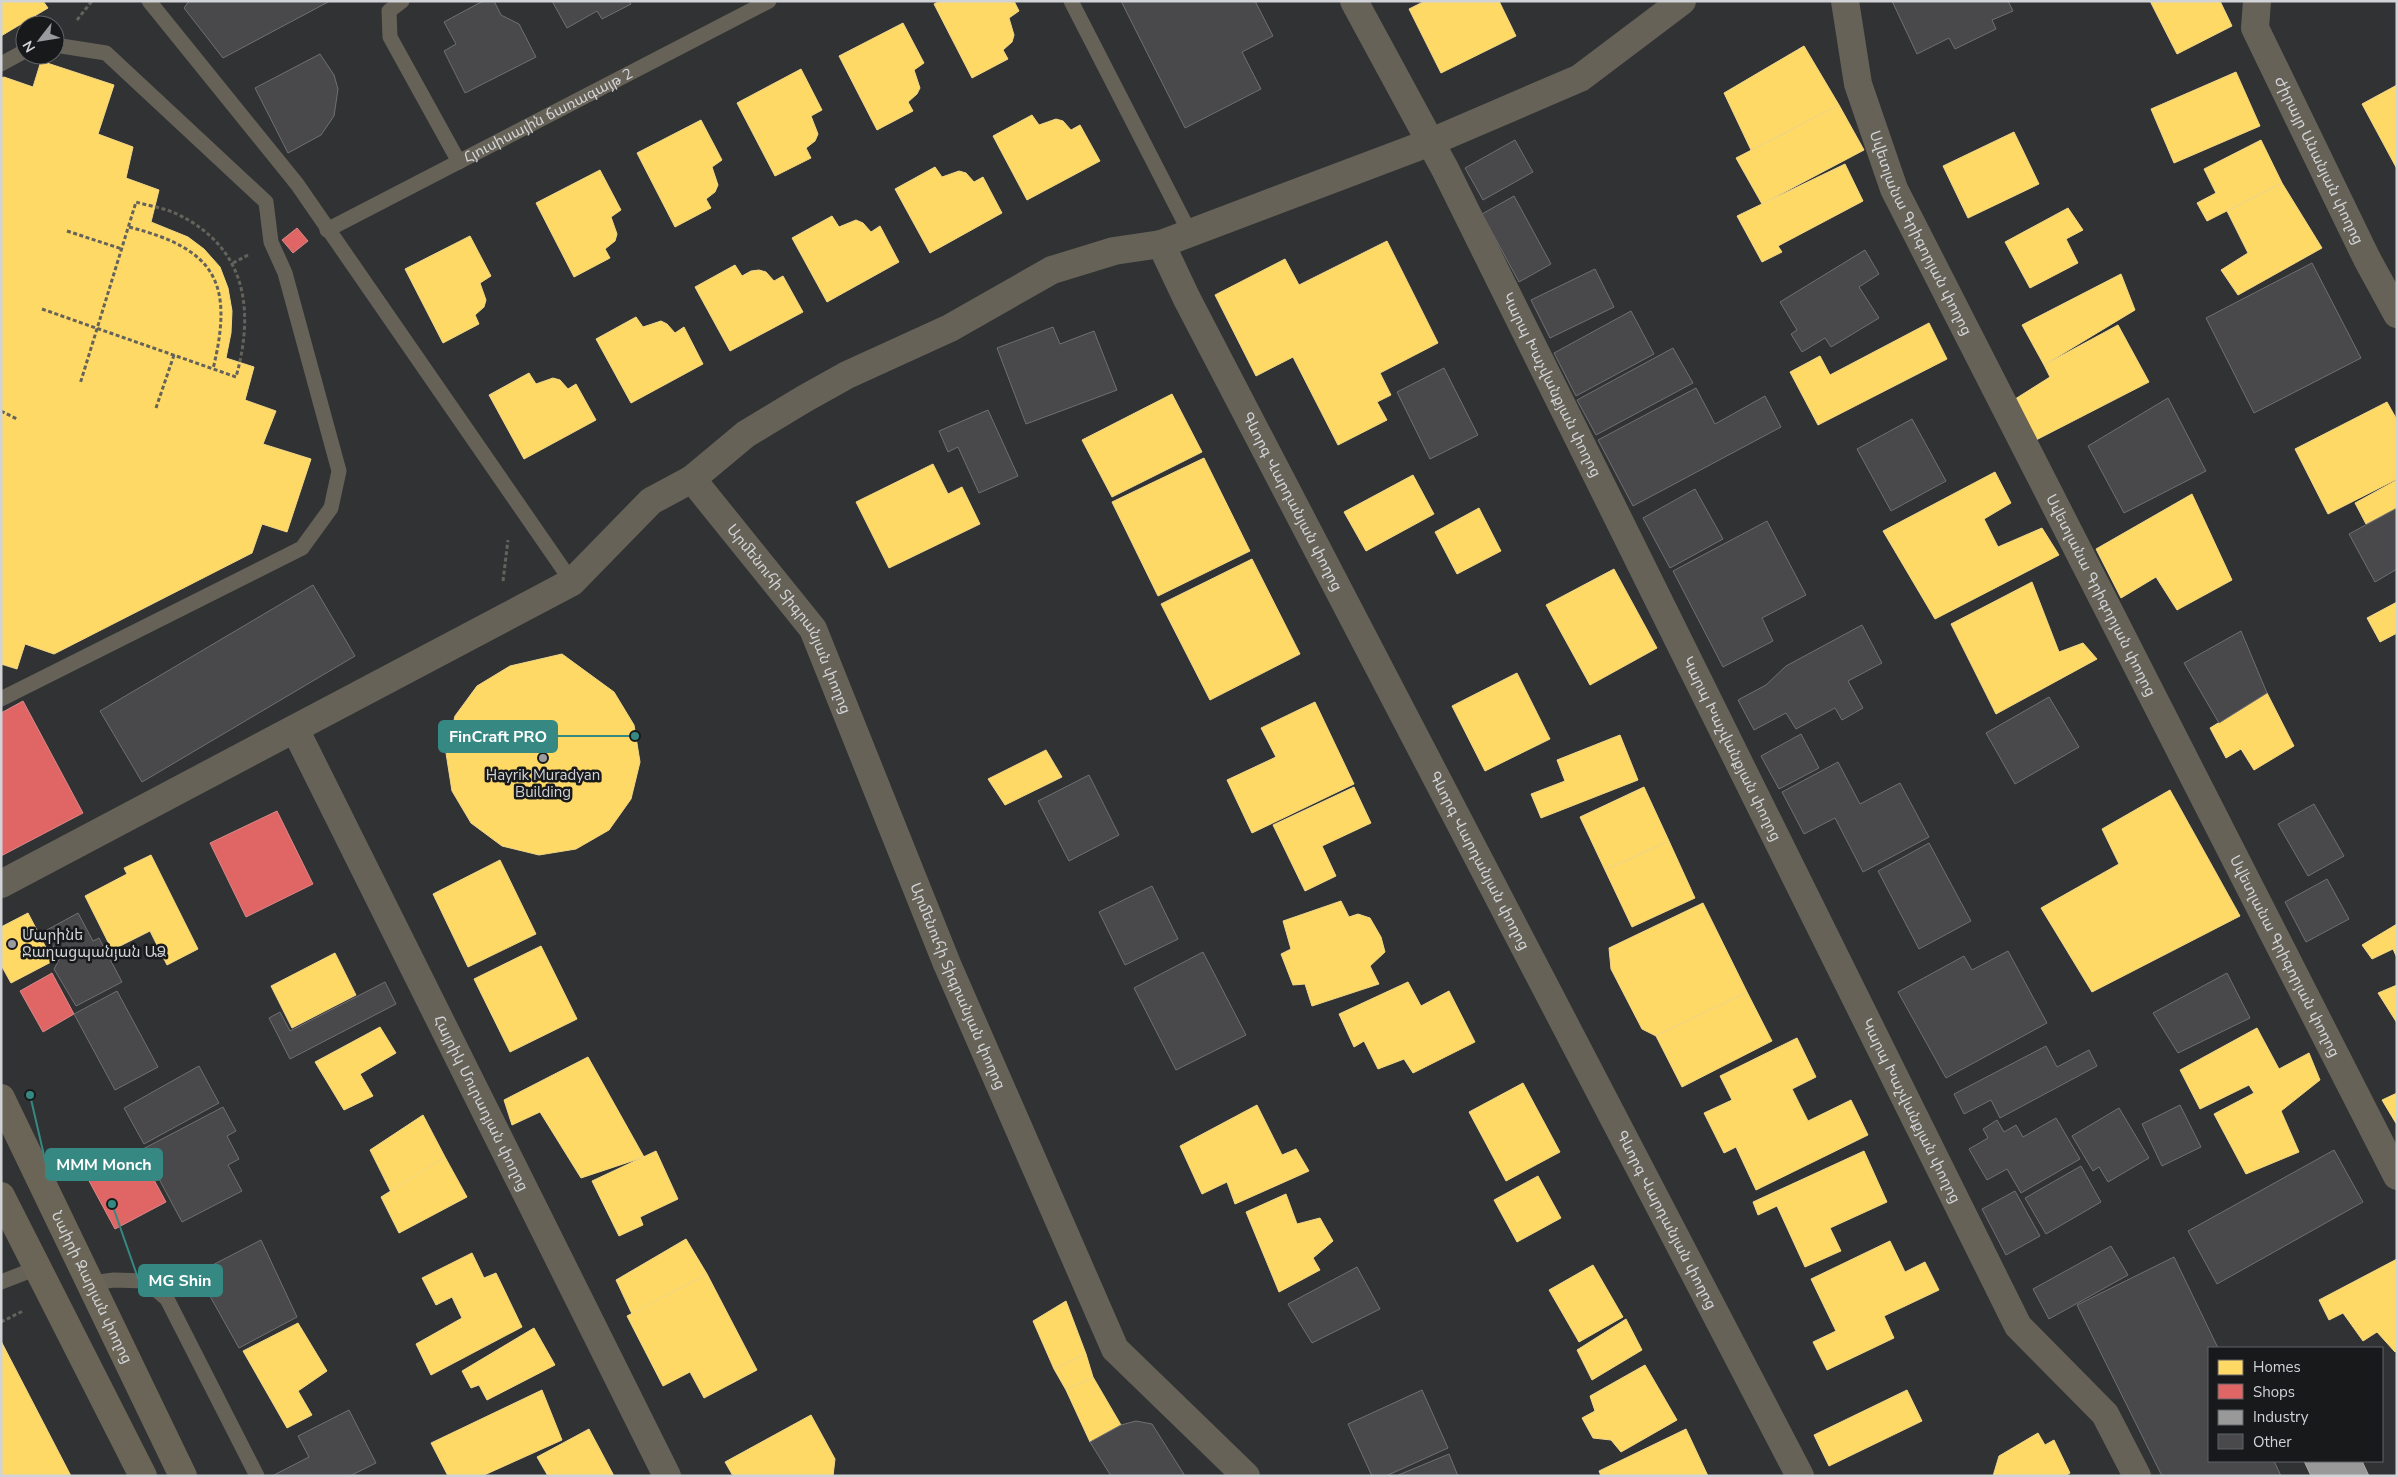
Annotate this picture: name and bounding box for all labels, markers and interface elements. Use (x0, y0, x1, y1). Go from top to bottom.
north arrow (15, 15, 65, 65)
text: N (18, 37, 40, 56)
street label: Հյուսիսային ճառագայթ 2 (460, 63, 636, 168)
street label: Ժիրայր Անանյան փողոց (2270, 73, 2368, 248)
street label: Սվետլանա Գրիգորյան փողոց (1865, 128, 1977, 339)
street label: Կարպ Խաչվանքյան փողոց (1498, 289, 1606, 481)
street label: Գևորգ Վարդանյան փողոց (1237, 408, 1347, 594)
street label: Սվետլանա Գրիգորյան փողոց (2041, 491, 2161, 700)
street label: Արմենուհի Տիգրանյան փողոց (722, 520, 856, 717)
street label: Կարպ Խաչվանքյան փողոց (1678, 653, 1786, 844)
callout: FinCraft PRO (439, 721, 557, 752)
text: FinCraft PRO (449, 726, 547, 748)
marker: Hayrik Muradyan Building (537, 752, 549, 764)
place label: Hayrik Muradyan Building (486, 765, 600, 802)
street label: Գևորգ Վարդանյան փողոց (1425, 768, 1534, 954)
street label: Սվետլանա Գրիգորյան փողոց (2225, 852, 2345, 1061)
street label: Արմենուհի Տիգրանյան փողոց (905, 880, 1010, 1092)
place label: Մարինե Ջաղացպանյան ԱՁ (22, 925, 167, 962)
marker: Մարինե Ջաղացպանյան ԱՁ (6, 938, 18, 950)
street label: Հայրիկ Մուրադյան փողոց (429, 1012, 534, 1195)
street label: Կարպ Խաչվանքյան փողոց (1857, 1015, 1966, 1206)
street label: Գևորգ Վարդանյան փողոց (1612, 1127, 1721, 1313)
callout: MMM Monch (46, 1149, 162, 1180)
text: MMM Monch (56, 1154, 152, 1176)
street label: Նաիրի Զարյան փողոց (47, 1208, 137, 1367)
callout: MG Shin (139, 1265, 222, 1296)
text: MG Shin (149, 1270, 211, 1292)
legend (2208, 1347, 2383, 1462)
text: Homes (2253, 1357, 2301, 1377)
text: Shops (2253, 1382, 2295, 1402)
text: Industry (2253, 1407, 2309, 1427)
text: Other (2253, 1432, 2292, 1452)

